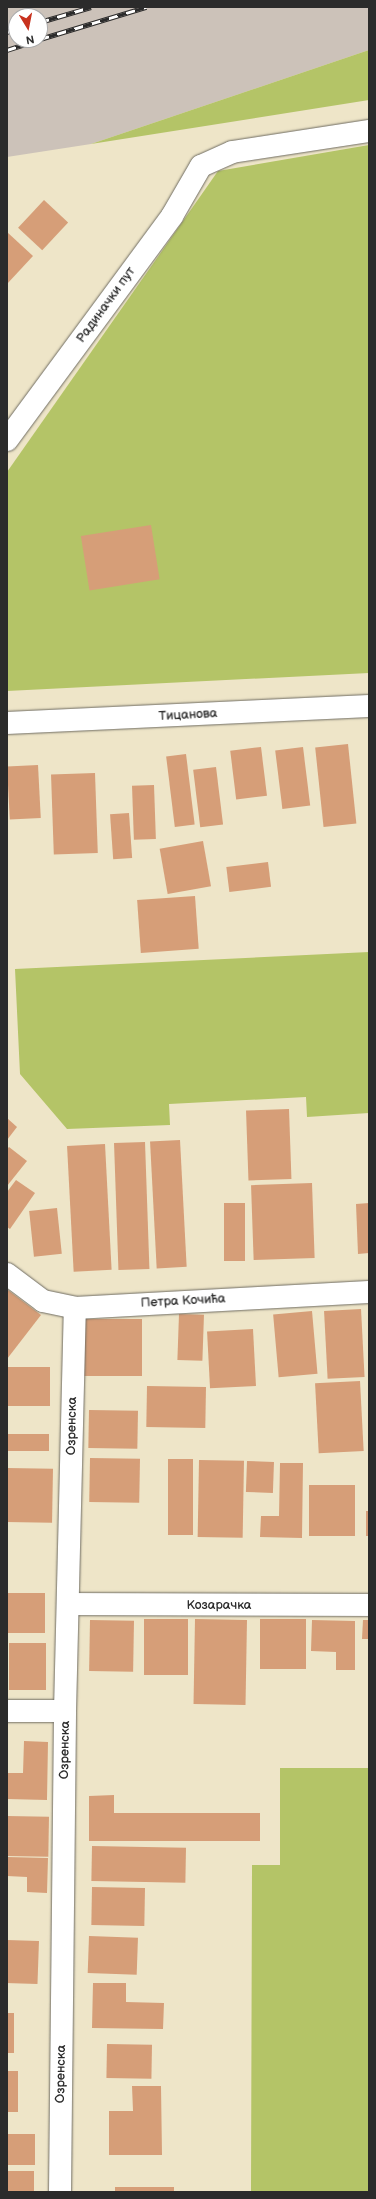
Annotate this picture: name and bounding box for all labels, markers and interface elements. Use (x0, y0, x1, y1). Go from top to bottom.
north arrow (8, 8, 48, 48)
text: N (25, 32, 35, 46)
street label: Радиначки пут (73, 264, 139, 346)
street label: Тицанова (158, 706, 218, 724)
street label: Петра Кочића (140, 1291, 226, 1311)
street label: Озренска (64, 1397, 80, 1455)
street label: Козарачка (186, 1597, 252, 1613)
street label: Озренска (57, 1721, 73, 1779)
street label: Озренска (53, 2045, 69, 2103)

